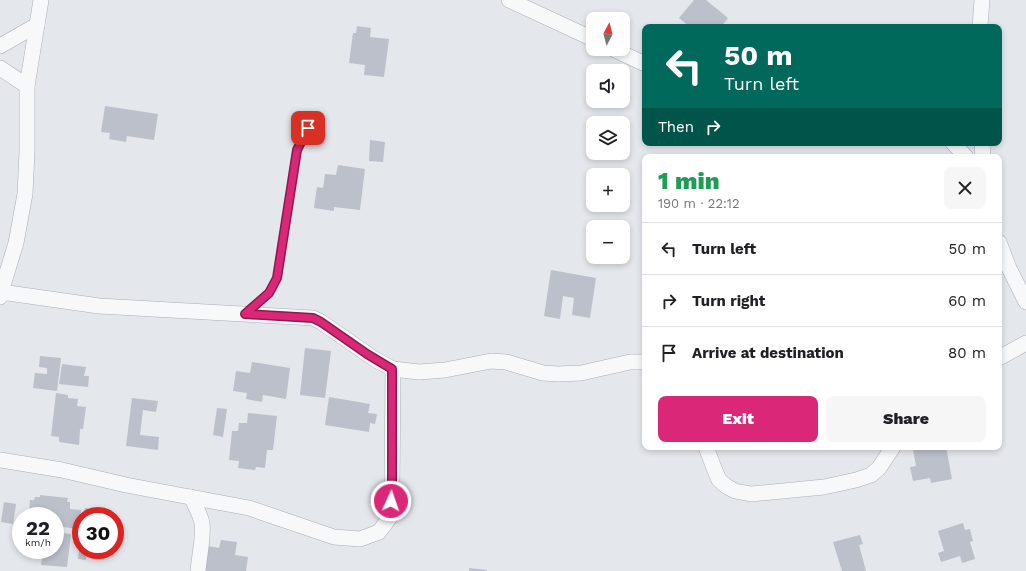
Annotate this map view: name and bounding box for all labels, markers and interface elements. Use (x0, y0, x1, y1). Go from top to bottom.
north arrow (586, 12, 630, 56)
map controls (586, 12, 630, 264)
text: 50 m (724, 39, 793, 72)
icon: left (658, 40, 710, 92)
button: sound (586, 64, 630, 108)
text: Turn left (724, 73, 799, 94)
pin (291, 111, 325, 145)
button: layers (586, 116, 630, 160)
icon: right (702, 116, 724, 138)
icon: arrive (297, 117, 319, 139)
text: Then (658, 118, 694, 136)
text: 1 min (658, 167, 720, 195)
button: close (944, 167, 986, 209)
button: + (586, 168, 630, 212)
text: 190 m · 22:12 (658, 196, 739, 211)
button: − (586, 220, 630, 264)
icon: left (658, 238, 680, 260)
text: Turn left (692, 240, 756, 258)
text: 50 m (949, 240, 986, 258)
icon: right (658, 290, 680, 312)
text: Turn right (692, 292, 765, 310)
text: 60 m (948, 292, 986, 310)
icon: arrive (658, 342, 680, 364)
text: Arrive at destination (692, 344, 844, 362)
text: 80 m (948, 344, 986, 362)
button: Exit (658, 396, 818, 442)
button: Share (826, 396, 986, 442)
position arrow (370, 480, 412, 522)
speed limit sign: 30 (72, 507, 124, 559)
text: 22 (26, 516, 50, 540)
text: km/h (25, 537, 51, 548)

